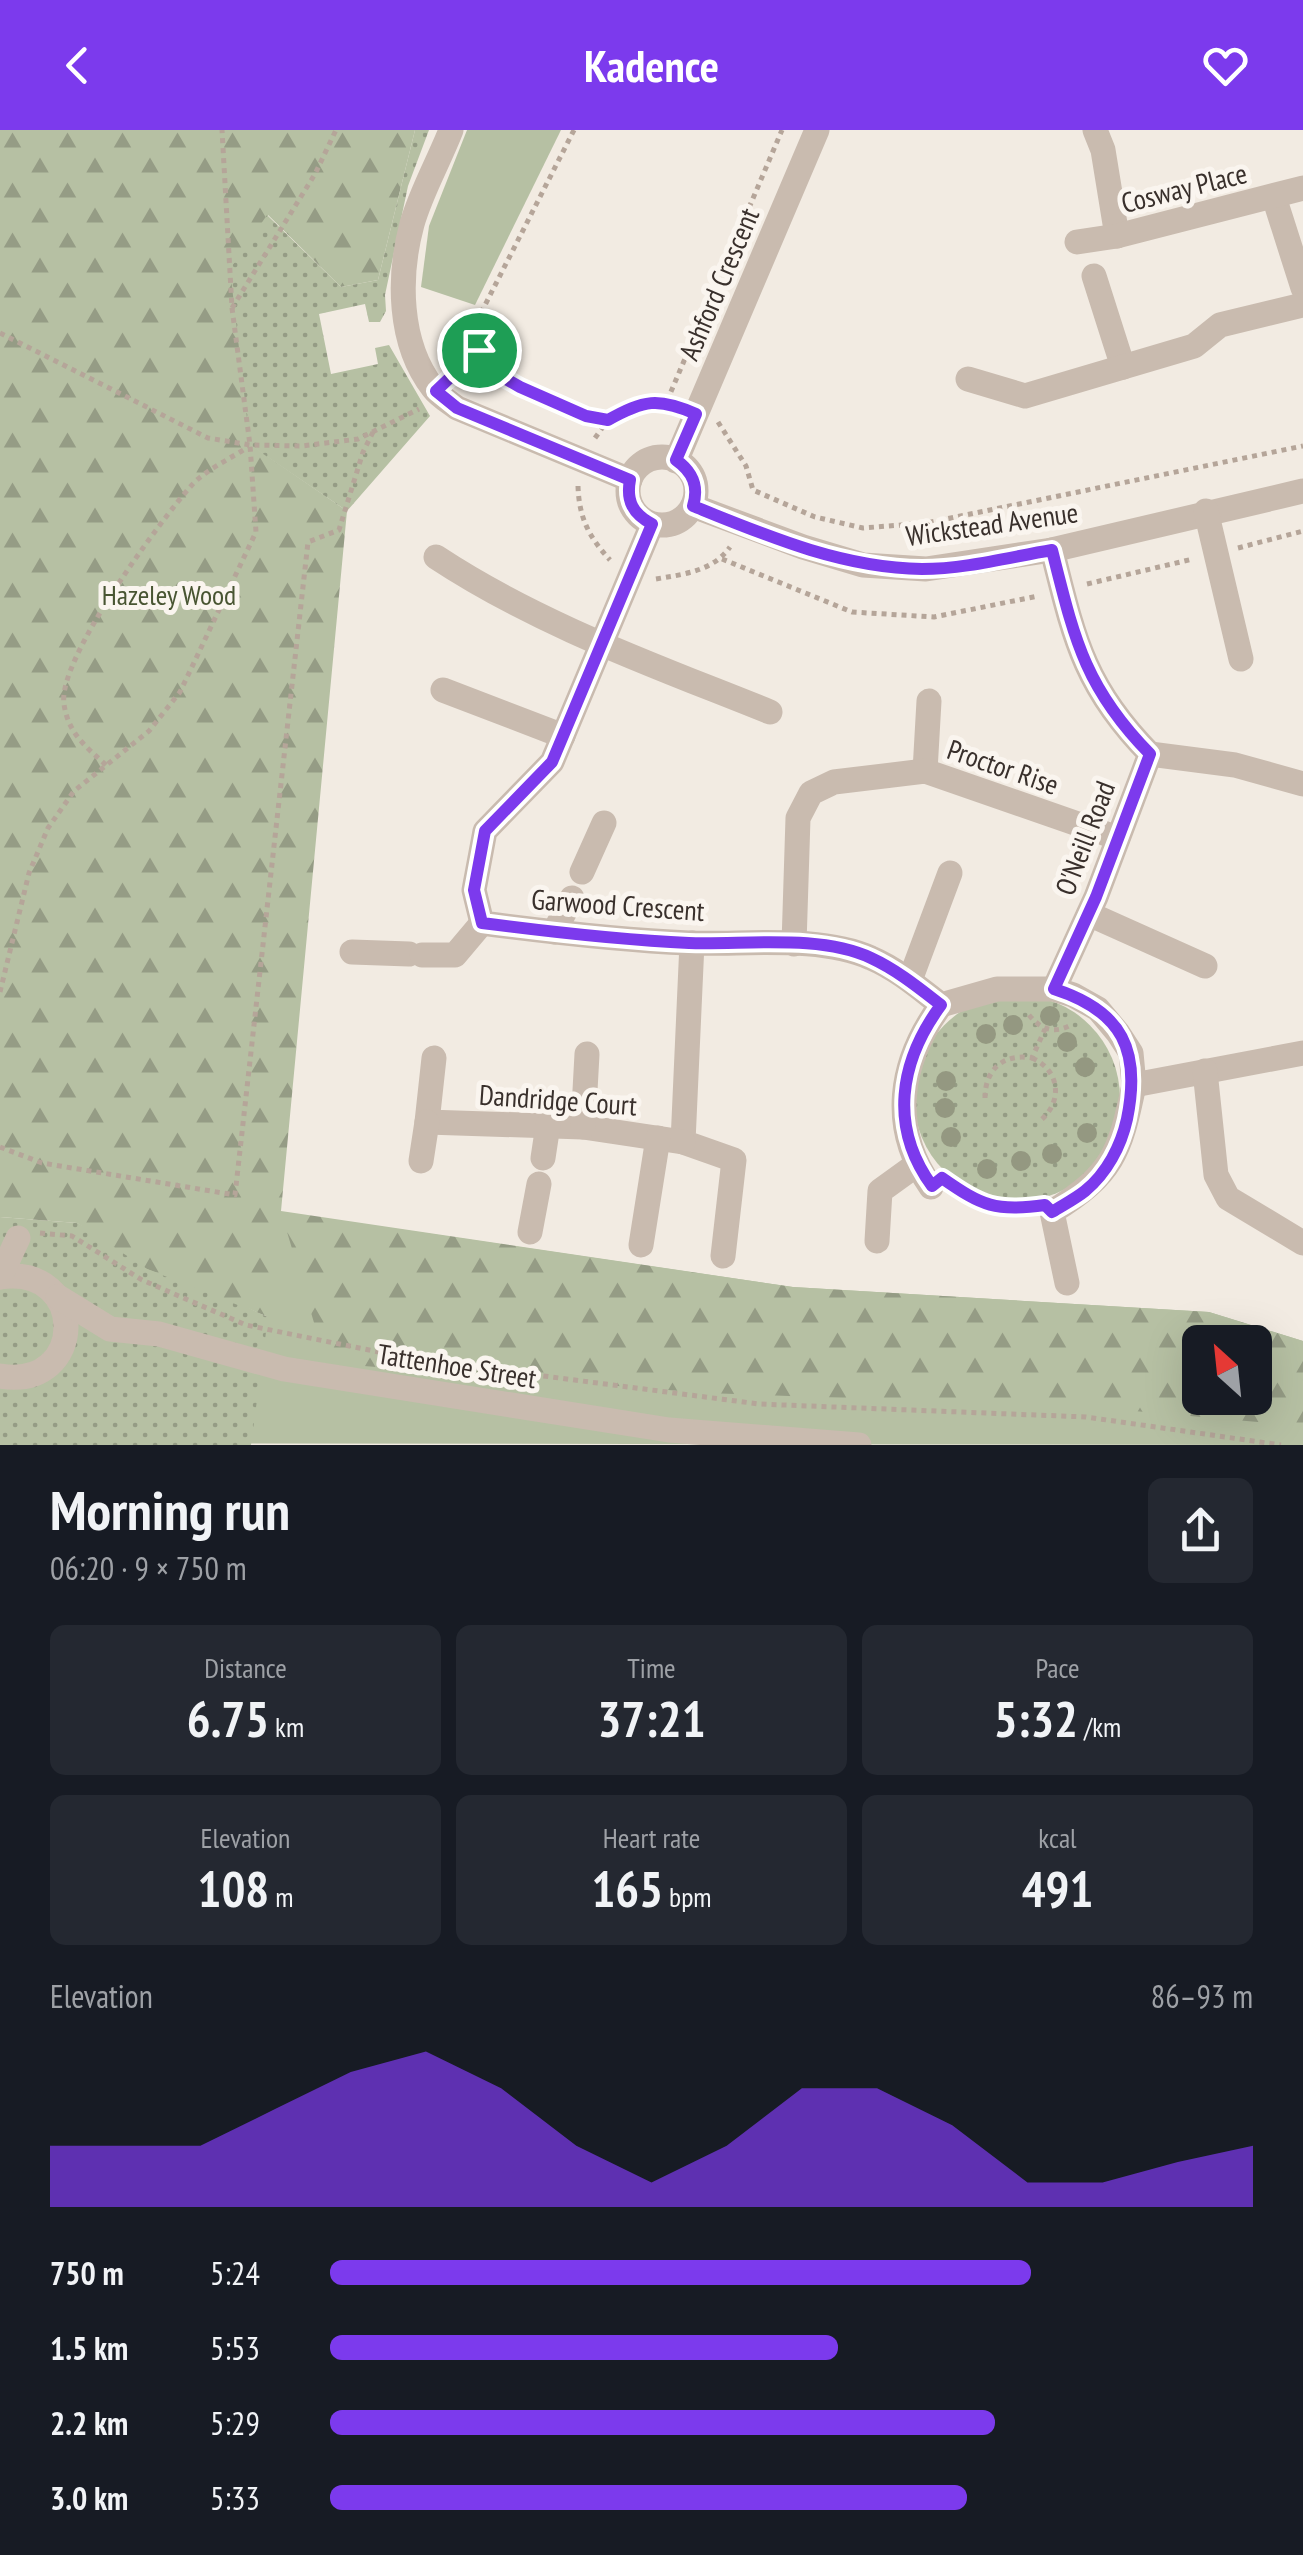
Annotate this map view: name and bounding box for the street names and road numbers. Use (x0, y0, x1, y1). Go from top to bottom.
street label: Cosway Place (1117, 154, 1251, 221)
street label: Ashford Crescent (670, 202, 767, 366)
street label: Wickstead Avenue (903, 493, 1080, 554)
street label: Proctor Rise (943, 730, 1064, 803)
street label: O'Neill Road (1046, 776, 1123, 900)
street label: Garwood Crescent (530, 880, 706, 929)
street label: Dandridge Court (478, 1076, 638, 1123)
street label: Tattenhoe Street (375, 1335, 539, 1396)

